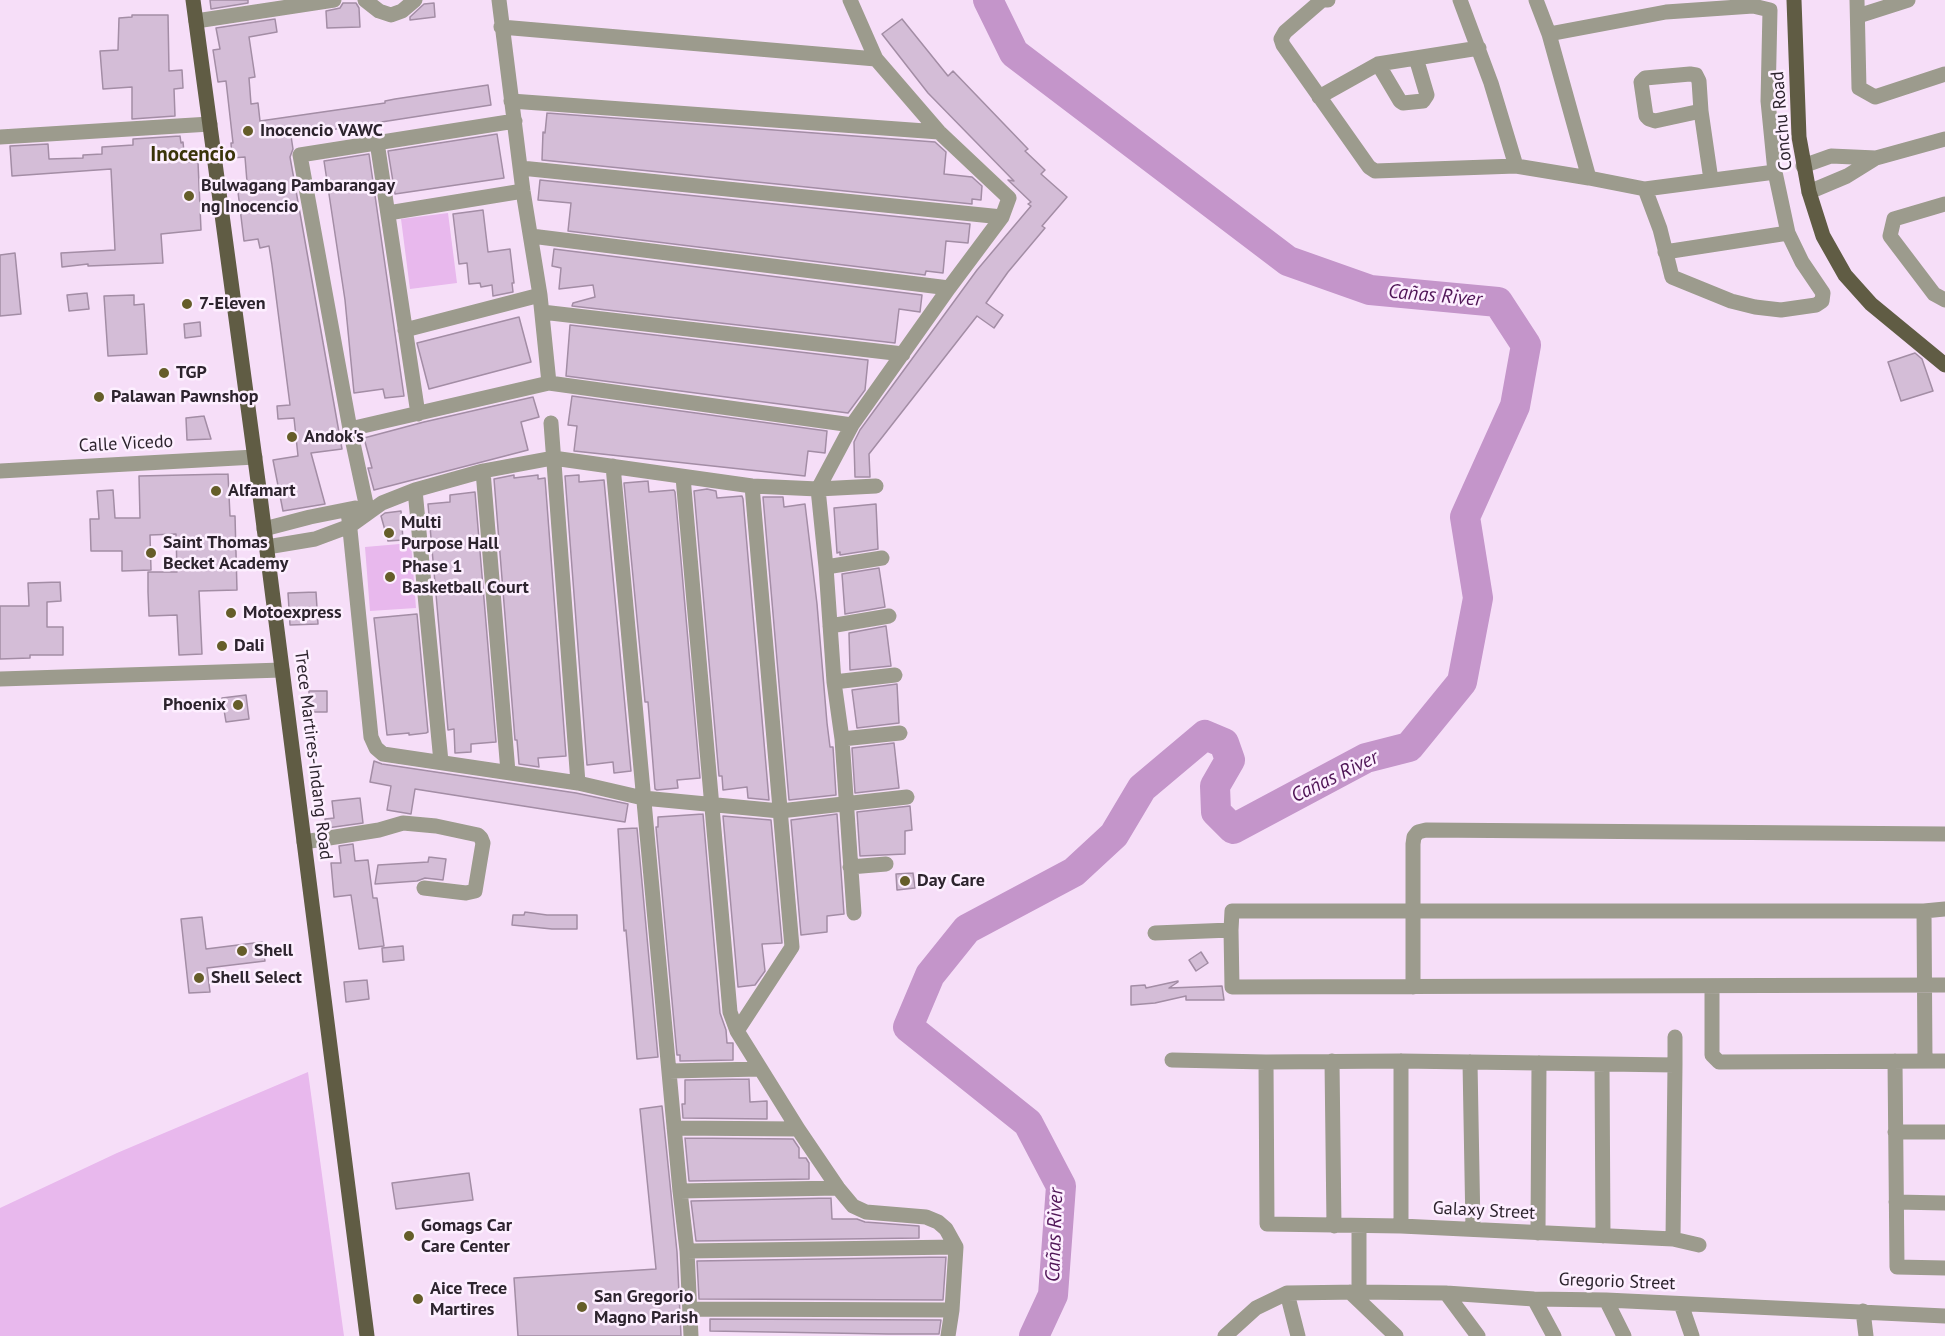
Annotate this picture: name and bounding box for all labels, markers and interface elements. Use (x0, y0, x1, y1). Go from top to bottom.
street label: Conchu Road (1767, 70, 1797, 172)
place label: Inocencio VAWC (260, 120, 383, 142)
marker: Inocencio VAWC (241, 124, 255, 138)
district label: Inocencio (150, 142, 236, 168)
place label: Bulwagang Pambarangay ng Inocencio (201, 175, 395, 218)
marker: Bulwagang Pambarangay ng Inocencio (182, 189, 196, 203)
water label: Cañas River (1387, 280, 1483, 312)
place label: 7-Eleven (199, 293, 266, 315)
marker: 7-Eleven (180, 297, 194, 311)
place label: TGP (176, 362, 207, 384)
marker: TGP (157, 366, 171, 380)
place label: Palawan Pawnshop (111, 386, 258, 408)
marker: Palawan Pawnshop (92, 390, 106, 404)
place label: Andok's (304, 426, 364, 448)
marker: Andok's (285, 430, 299, 444)
street label: Calle Vicedo (78, 431, 174, 457)
place label: Alfamart (228, 480, 295, 502)
marker: Alfamart (209, 484, 223, 498)
place label: Multi Purpose Hall (401, 512, 499, 554)
marker: Multi Purpose Hall (382, 526, 396, 540)
place label: Saint Thomas Becket Academy (163, 532, 288, 574)
marker: Saint Thomas Becket Academy (144, 546, 158, 560)
place label: Phase 1 Basketball Court (402, 556, 529, 598)
marker: Phase 1 Basketball Court (383, 570, 397, 584)
place label: Motoexpress (243, 602, 342, 624)
marker: Motoexpress (224, 606, 238, 620)
place label: Dali (234, 635, 265, 657)
marker: Dali (215, 639, 229, 653)
street label: Trece Martires-Indang Road (289, 649, 337, 861)
place label: Phoenix (163, 694, 226, 716)
marker: Phoenix (231, 698, 245, 712)
water label: Cañas River (1288, 746, 1382, 808)
place label: Day Care (917, 870, 985, 892)
marker: Day Care (898, 874, 912, 888)
place label: Shell (254, 940, 293, 962)
marker: Shell (235, 944, 249, 958)
place label: Shell Select (211, 967, 302, 989)
marker: Shell Select (192, 971, 206, 985)
water label: Cañas River (1041, 1188, 1069, 1282)
street label: Galaxy Street (1432, 1198, 1536, 1224)
place label: Gomags Car Care Center (421, 1215, 512, 1258)
marker: Gomags Car Care Center (402, 1229, 416, 1243)
street label: Gregorio Street (1558, 1269, 1676, 1295)
place label: Aice Trece Martires (430, 1278, 507, 1320)
place label: San Gregorio Magno Parish (594, 1286, 698, 1328)
marker: Aice Trece Martires (411, 1292, 425, 1306)
marker: San Gregorio Magno Parish (575, 1300, 589, 1314)

